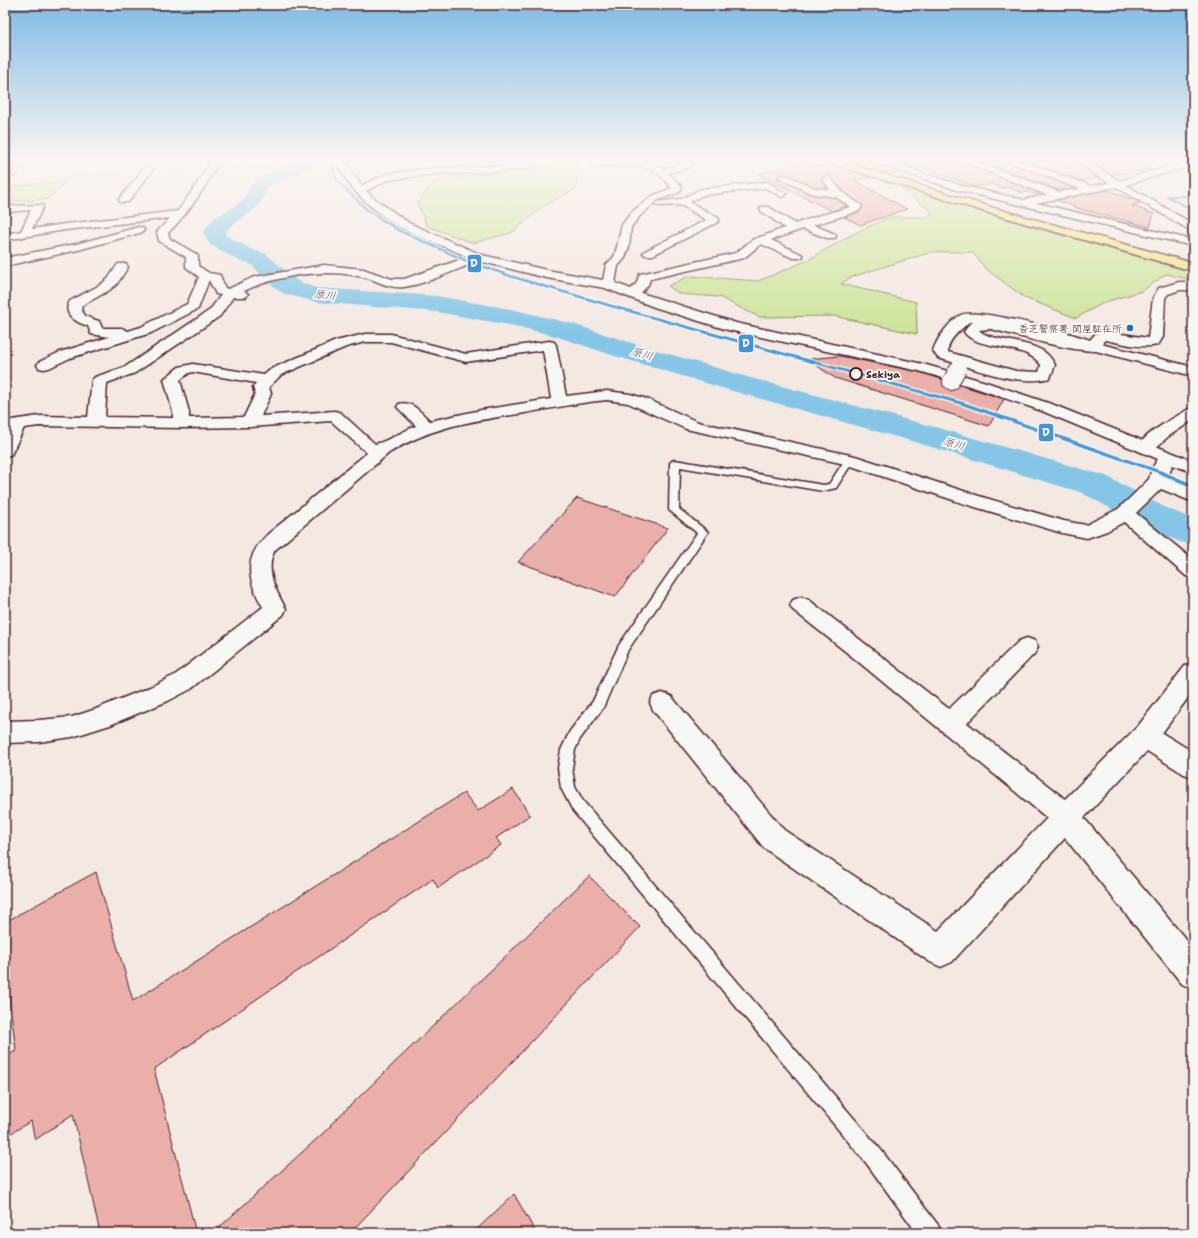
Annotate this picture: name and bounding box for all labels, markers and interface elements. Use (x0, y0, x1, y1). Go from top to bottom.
line badge: D (467, 254, 482, 273)
text: D (470, 256, 478, 271)
water label: 原川 (313, 286, 337, 304)
place label: 香芝警察署 関屋駐在所 (1019, 322, 1122, 335)
marker: 香芝警察署 関屋駐在所 (1125, 323, 1135, 333)
line badge: D (738, 334, 754, 353)
text: D (742, 336, 750, 351)
water label: 原川 (629, 344, 655, 364)
marker: Sekiya (849, 367, 863, 381)
place label: Sekiya (866, 368, 900, 381)
line badge: D (1038, 423, 1054, 442)
text: D (1042, 425, 1050, 440)
water label: 原川 (941, 434, 967, 454)

